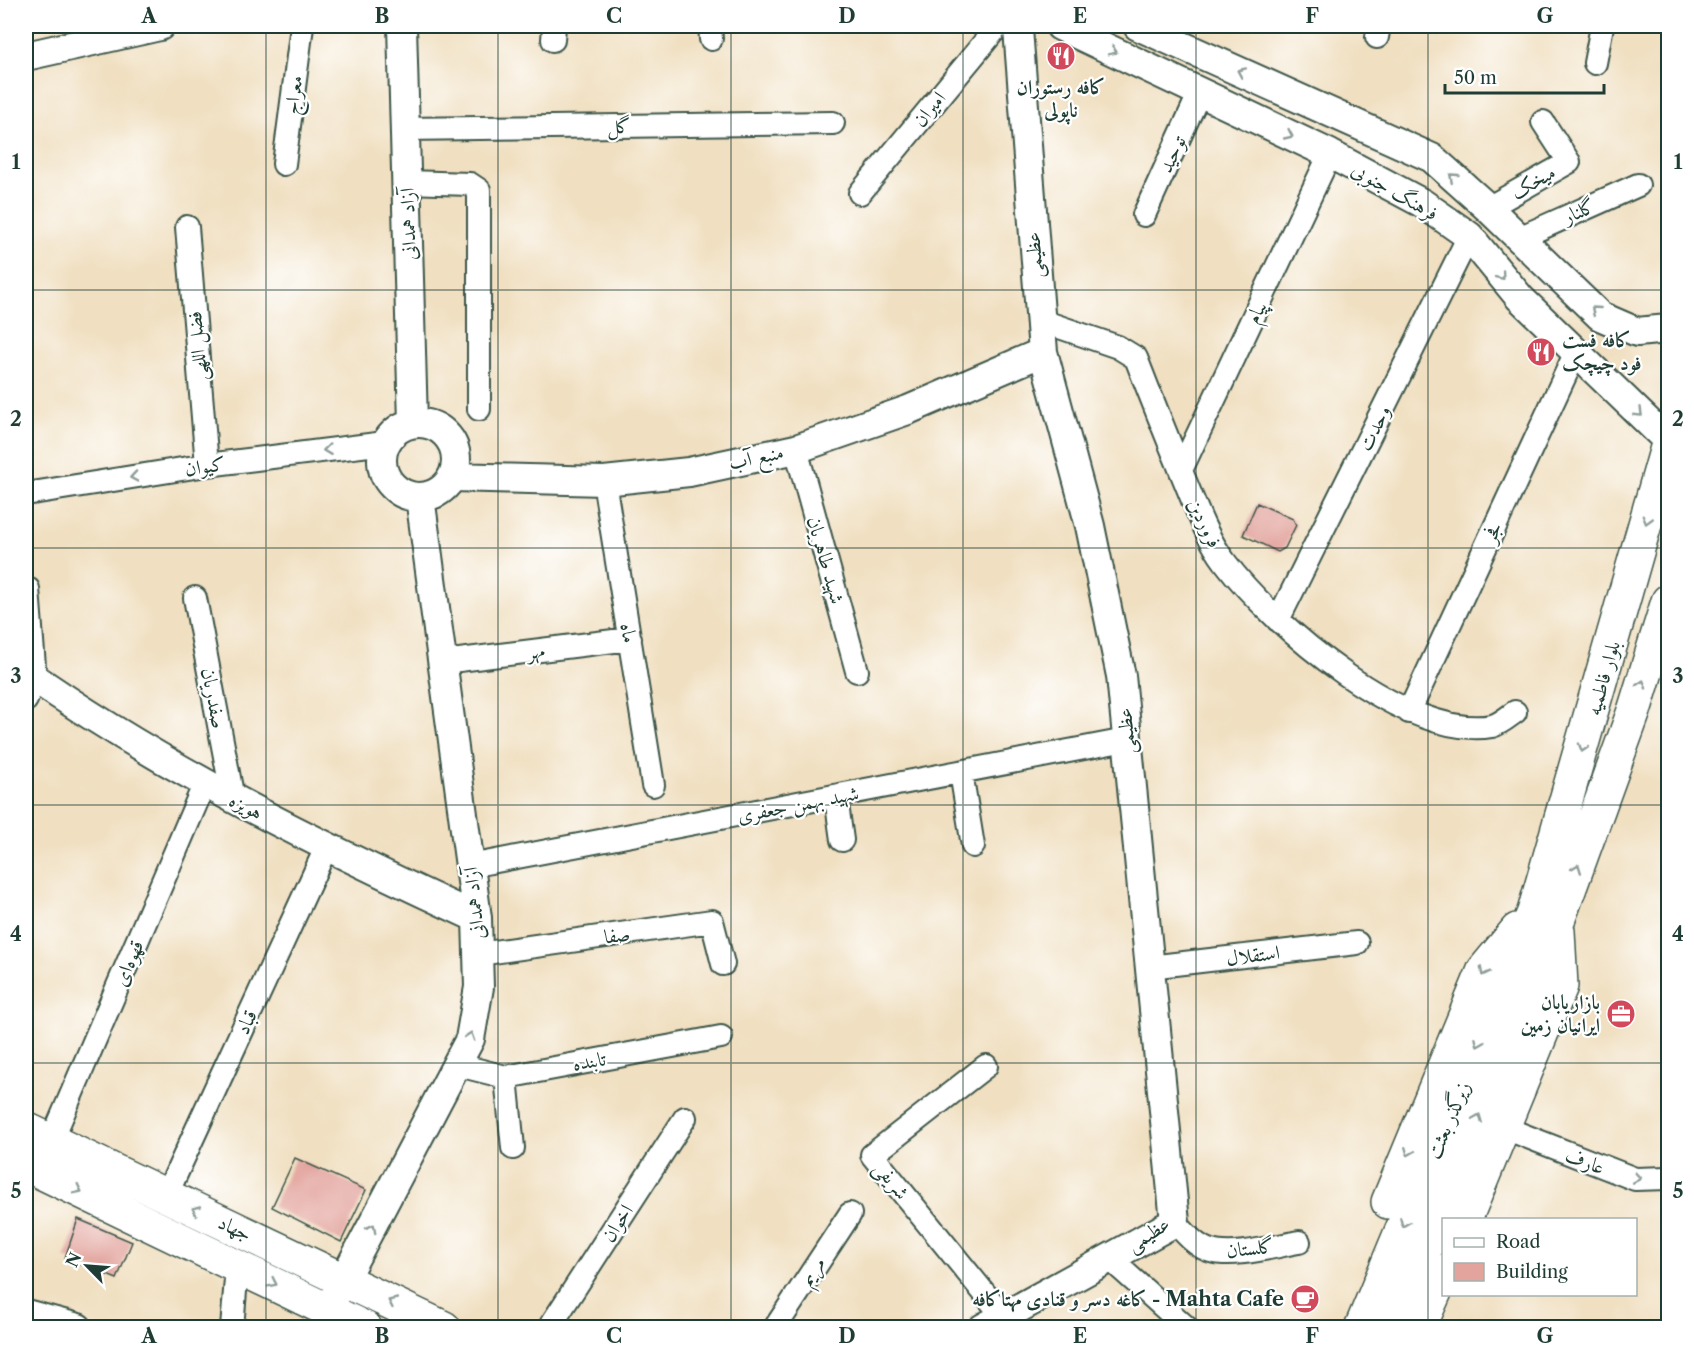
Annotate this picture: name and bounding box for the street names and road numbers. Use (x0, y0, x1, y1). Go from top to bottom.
street label: معراج (279, 74, 313, 117)
street label: امیران (907, 86, 951, 132)
street label: گل (607, 114, 631, 140)
street label: توحید (1153, 131, 1192, 177)
street label: فرهنگ جنوبی (1346, 156, 1443, 228)
street label: میخک (1506, 160, 1560, 204)
street label: آزاد همدانی (395, 185, 421, 261)
street label: گلنار (1557, 193, 1599, 229)
street label: عظیمی (1020, 231, 1050, 279)
street label: پیام (1240, 297, 1277, 330)
street label: فضل اللهی (182, 310, 215, 382)
street label: وحدت (1353, 401, 1395, 455)
street label: منبع آب (726, 439, 787, 480)
street label: کیوان (183, 451, 227, 482)
street label: فروردین (1182, 494, 1227, 552)
street label: شهید طاهریان (801, 514, 850, 607)
street label: فجر (1476, 518, 1508, 548)
street label: ماه (616, 621, 642, 645)
street label: مهر (524, 638, 547, 665)
street label: بلوار فاطمیه (1581, 638, 1626, 718)
street label: صفدریان (195, 666, 232, 731)
street label: عظیمی (1112, 707, 1142, 755)
street label: شهید بهمن جعفری (735, 780, 861, 830)
street label: هویزه (225, 787, 267, 825)
street label: آزاد همدانی (458, 863, 490, 940)
street label: صفا (602, 921, 632, 949)
street label: قهوه‌ای (108, 936, 149, 990)
street label: استقلال (1225, 940, 1281, 970)
street label: قباد (230, 1006, 262, 1038)
street label: تابنده (570, 1046, 608, 1076)
street label: زیرگذر بعثت (1419, 1077, 1475, 1162)
street label: عارف (1562, 1143, 1608, 1179)
street label: شریفی (867, 1156, 915, 1206)
street label: اخوان (596, 1200, 639, 1247)
street label: جهاد (214, 1210, 256, 1246)
street label: عظیمی (1122, 1211, 1175, 1258)
street label: گلستان (1225, 1234, 1275, 1262)
street label: مریم (794, 1252, 835, 1293)

